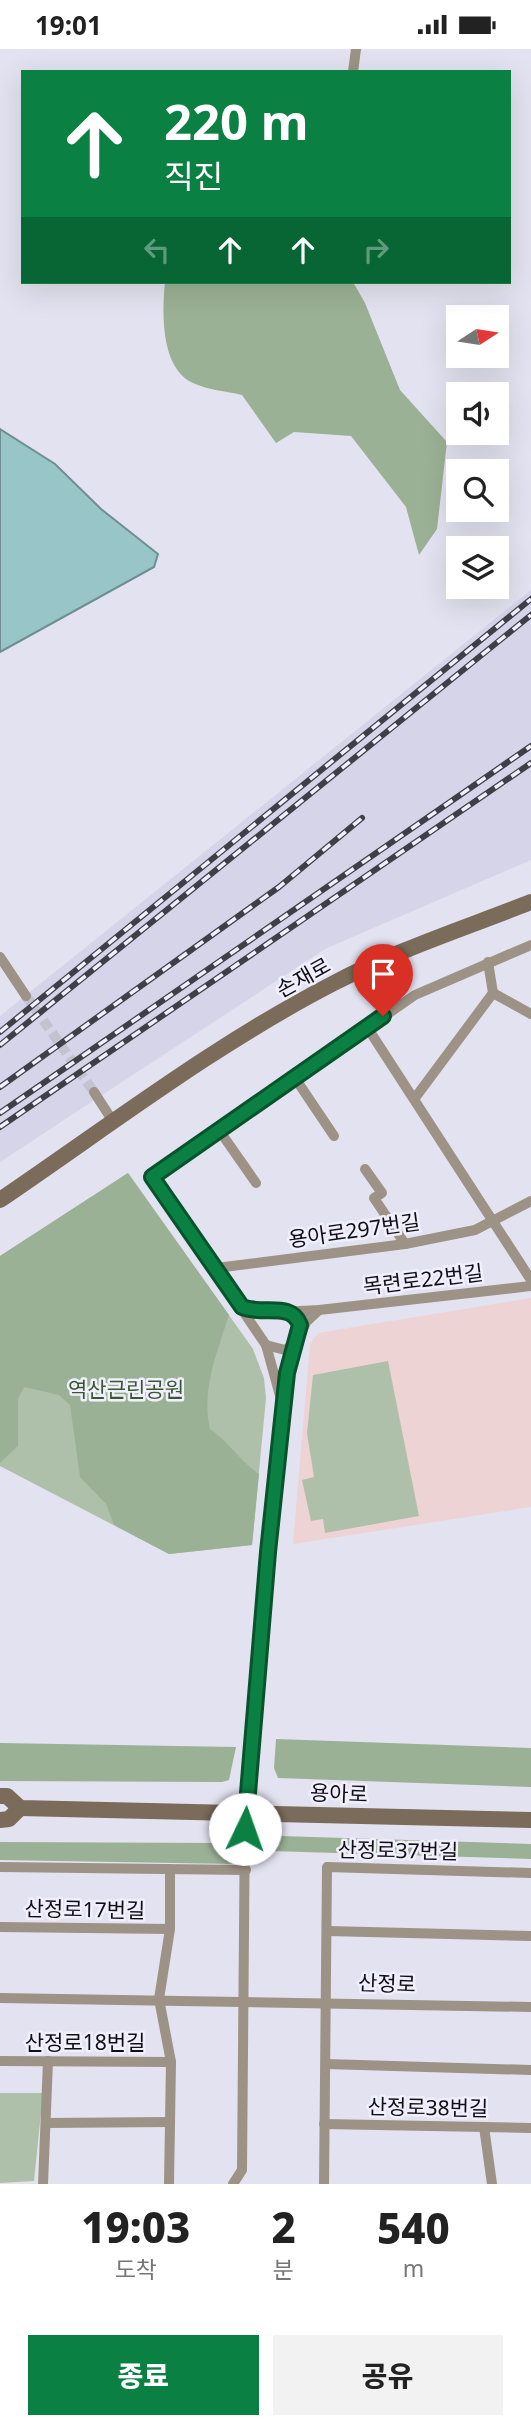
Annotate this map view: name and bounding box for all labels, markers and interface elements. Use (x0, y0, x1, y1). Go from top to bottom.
text: 19:01 (35, 7, 102, 43)
text: 220 m (164, 88, 309, 154)
icon: ahead (49, 98, 140, 189)
text: 직진 (164, 154, 223, 197)
icon: left (138, 231, 176, 269)
icon: ahead (211, 231, 249, 269)
icon: ahead (284, 231, 322, 269)
icon: right (357, 231, 395, 269)
north arrow (446, 305, 509, 367)
map controls (446, 305, 509, 599)
button: sound (446, 382, 509, 445)
button: search (446, 459, 509, 522)
button: layers (446, 536, 509, 599)
pin (353, 944, 413, 1016)
street label: 손재로 (271, 951, 335, 1003)
icon: arrive (364, 955, 402, 993)
street label: 용아로297번길 (286, 1207, 422, 1253)
street label: 목련로22번길 (361, 1258, 485, 1300)
park label: 역산근린공원 (68, 1375, 184, 1403)
street label: 용아로 (310, 1778, 368, 1808)
position arrow (208, 1792, 282, 1866)
street label: 산정로37번길 (337, 1835, 459, 1865)
street label: 산정로17번길 (24, 1894, 146, 1924)
street label: 산정로 (358, 1968, 416, 1998)
street label: 산정로18번길 (25, 2028, 145, 2056)
street label: 산정로38번길 (367, 2092, 489, 2122)
text: 19:03 (81, 2198, 190, 2255)
text: 2 (271, 2198, 296, 2255)
text: 540 (377, 2199, 450, 2256)
text: m (403, 2252, 424, 2284)
text: 도착 (115, 2253, 157, 2285)
text: 분 (273, 2253, 294, 2285)
button: 종료 (28, 2335, 259, 2415)
button: 공유 (273, 2335, 503, 2415)

